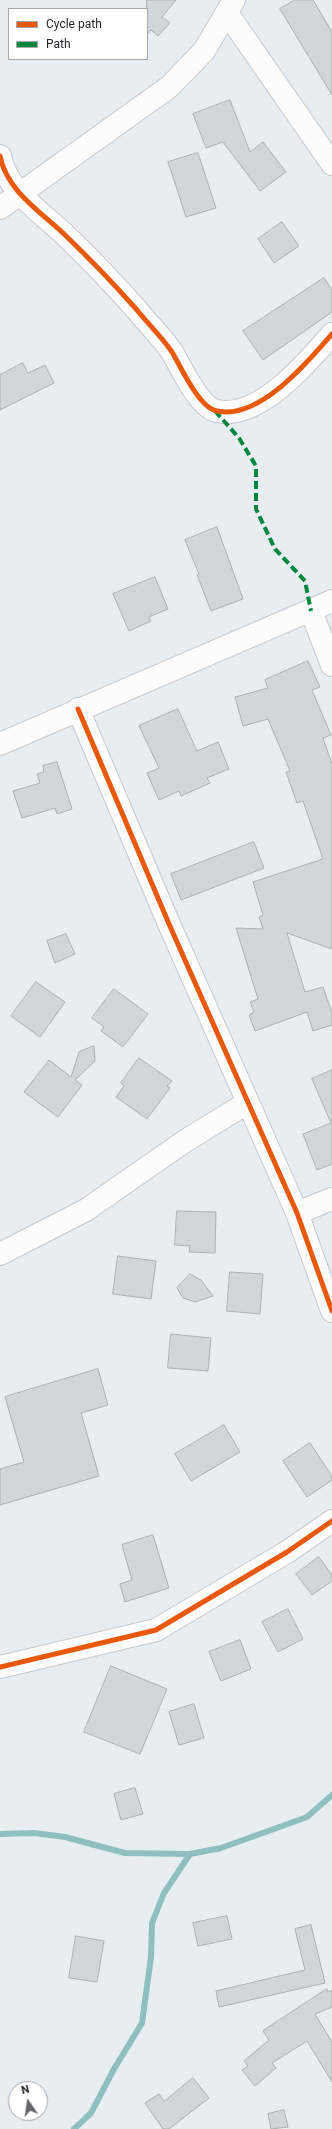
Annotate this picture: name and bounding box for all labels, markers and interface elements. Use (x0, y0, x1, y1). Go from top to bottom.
legend (8, 8, 148, 60)
text: Cycle path (46, 17, 102, 31)
text: Path (46, 37, 71, 51)
north arrow (8, 2081, 48, 2121)
text: N (20, 2083, 31, 2097)

